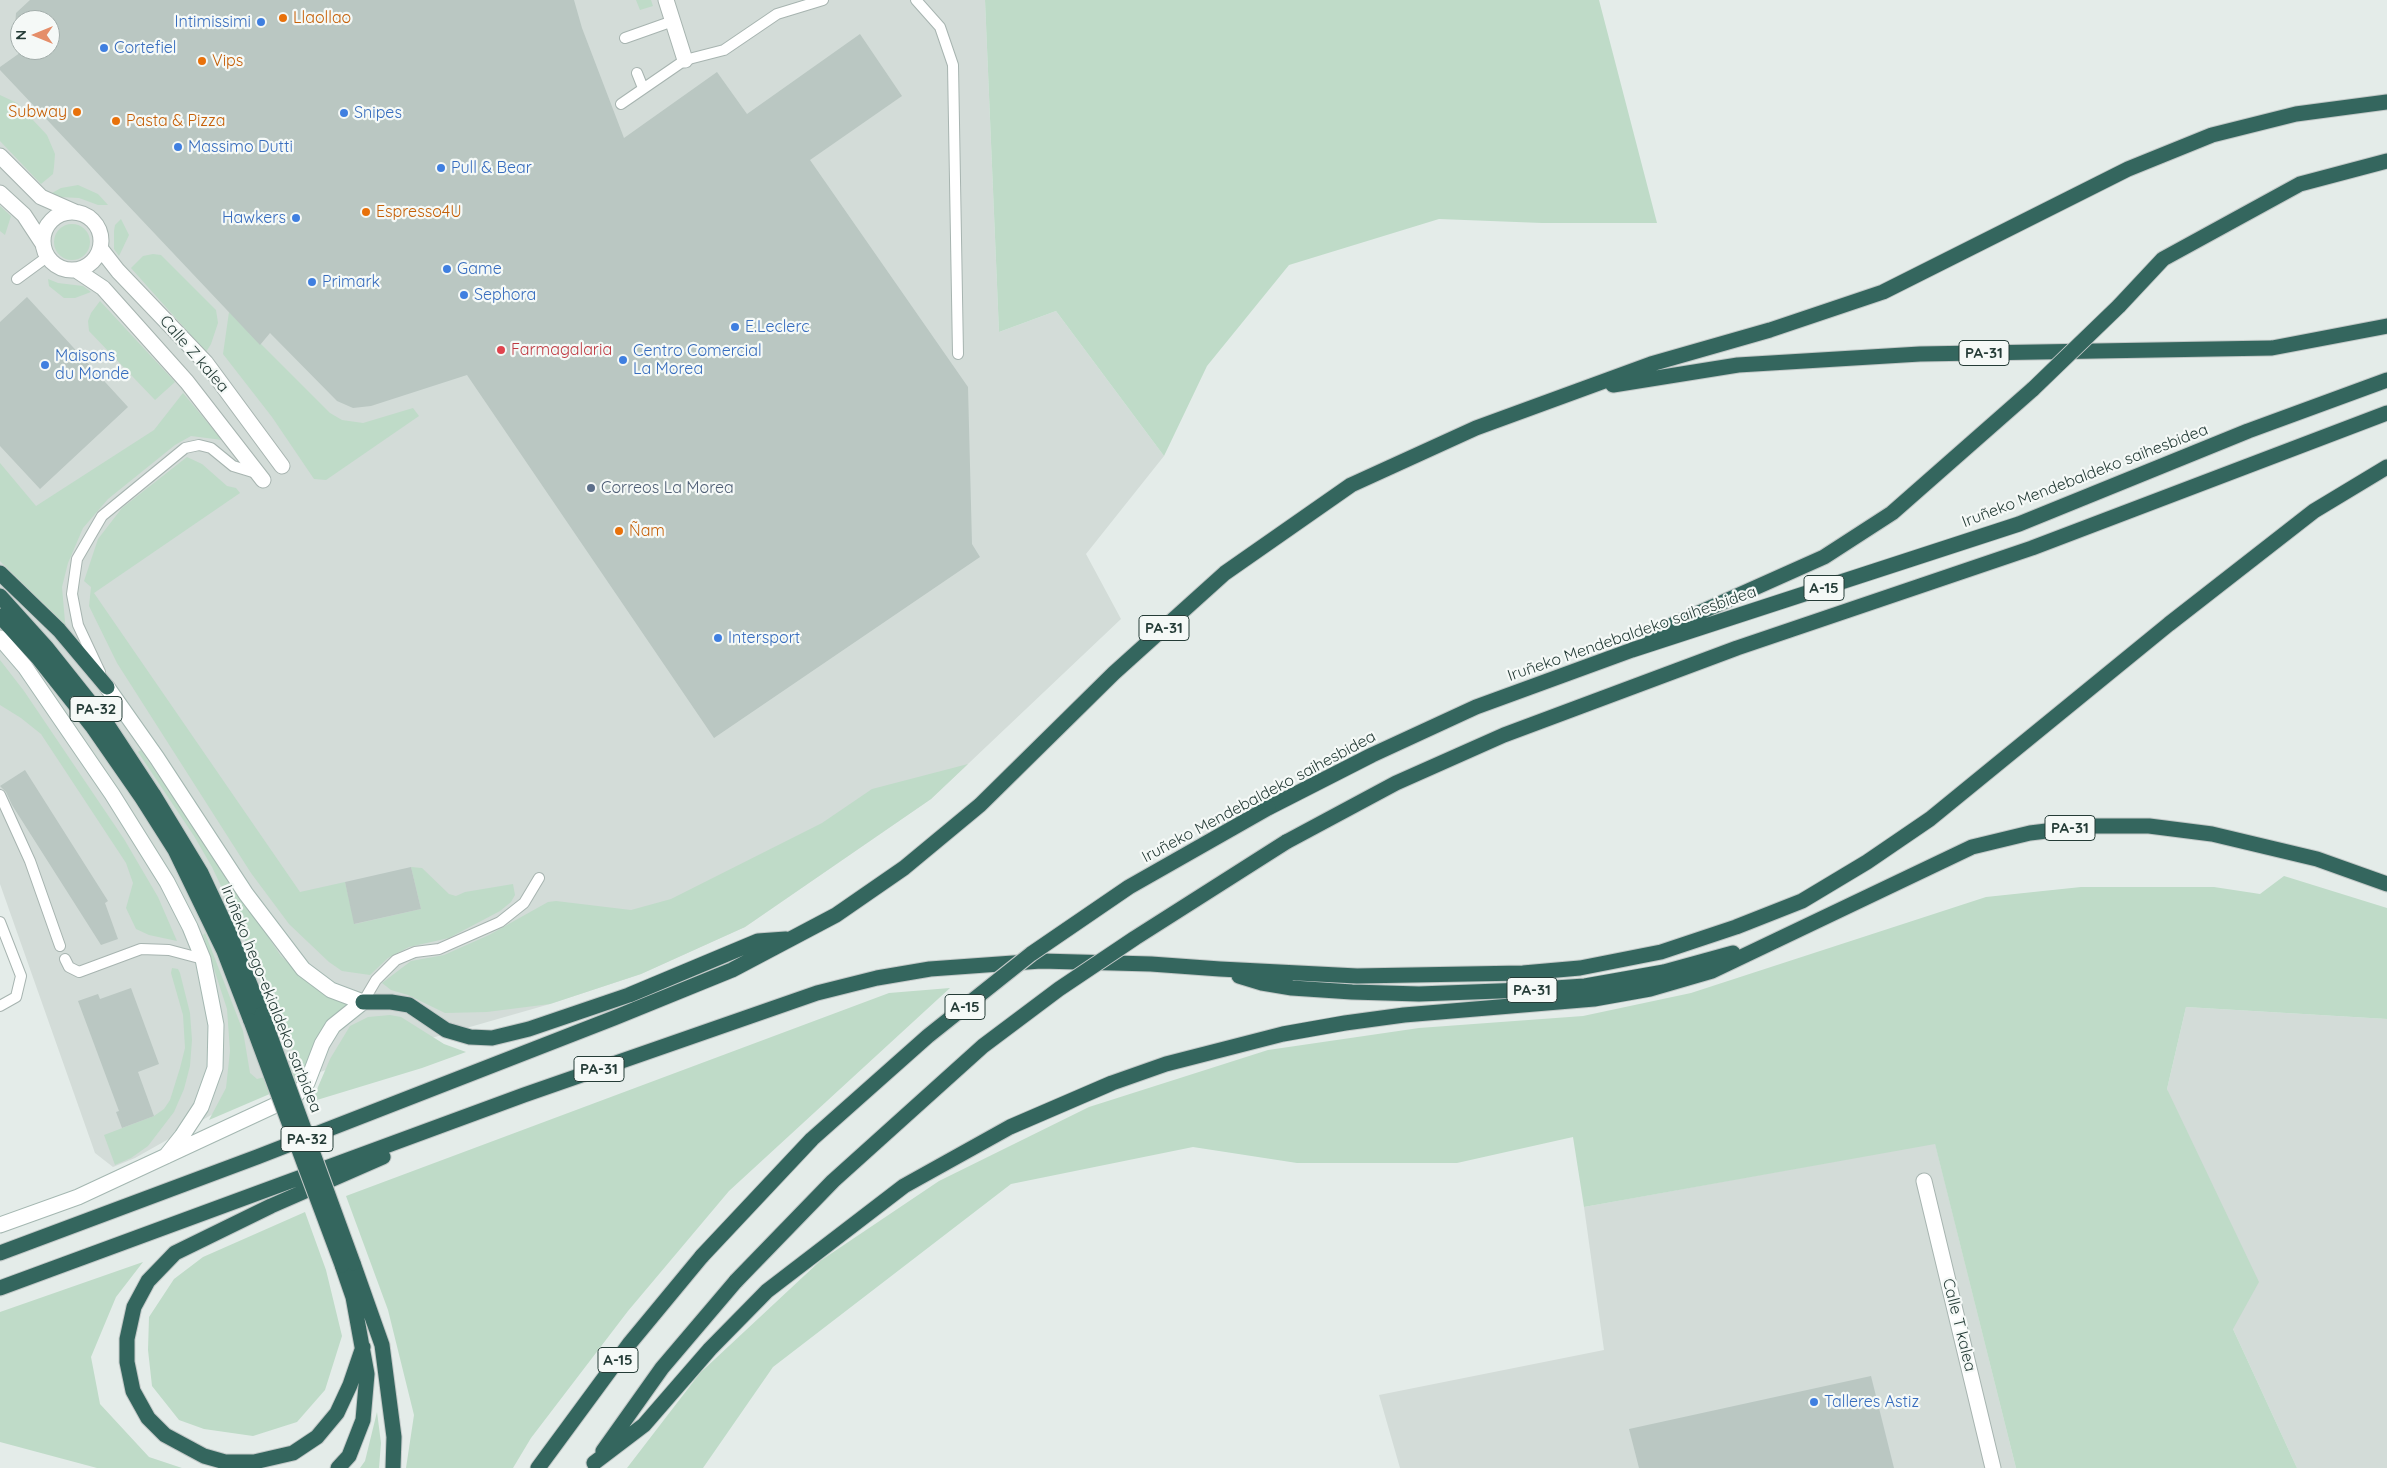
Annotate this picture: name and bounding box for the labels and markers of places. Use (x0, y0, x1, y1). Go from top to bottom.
place label: Llaollao (293, 8, 351, 28)
place label: Intimissimi (174, 12, 251, 32)
marker: Llaollao (277, 12, 289, 24)
marker: Intimissimi (255, 16, 267, 28)
place label: Cortefiel (114, 38, 177, 58)
marker: Cortefiel (98, 42, 110, 54)
place label: Vips (212, 51, 243, 71)
marker: Vips (196, 55, 208, 67)
place label: Subway (8, 102, 67, 122)
place label: Snipes (354, 103, 402, 123)
marker: Subway (71, 106, 83, 118)
marker: Snipes (338, 107, 350, 119)
place label: Pasta & Pizza (126, 111, 225, 131)
marker: Pasta & Pizza (110, 115, 122, 127)
place label: Massimo Dutti (188, 137, 293, 157)
marker: Massimo Dutti (172, 141, 184, 153)
place label: Pull & Bear (451, 158, 532, 178)
marker: Pull & Bear (435, 162, 447, 174)
place label: Espresso4U (376, 202, 462, 222)
marker: Espresso4U (360, 206, 372, 218)
place label: Hawkers (222, 208, 286, 228)
marker: Hawkers (290, 212, 302, 224)
place label: Game (457, 259, 502, 279)
marker: Game (441, 263, 453, 275)
place label: Primark (322, 272, 380, 292)
marker: Primark (306, 276, 318, 288)
place label: Sephora (474, 285, 536, 305)
marker: Sephora (458, 289, 470, 301)
place label: E.Leclerc (745, 317, 809, 337)
marker: E.Leclerc (729, 321, 741, 333)
place label: Farmagalaria (511, 340, 612, 360)
place label: Centro Comercial La Morea (633, 341, 762, 379)
marker: Farmagalaria (495, 344, 507, 356)
place label: Maisons du Monde (55, 346, 129, 384)
marker: Centro Comercial La Morea (617, 354, 629, 366)
marker: Maisons du Monde (39, 359, 51, 371)
place label: Correos La Morea (601, 478, 734, 498)
marker: Correos La Morea (585, 482, 597, 494)
place label: Ñam (629, 521, 665, 541)
marker: Ñam (613, 525, 625, 537)
place label: Intersport (728, 628, 800, 648)
marker: Intersport (712, 632, 724, 644)
place label: Talleres Astiz (1824, 1392, 1919, 1412)
marker: Talleres Astiz (1808, 1396, 1820, 1408)

